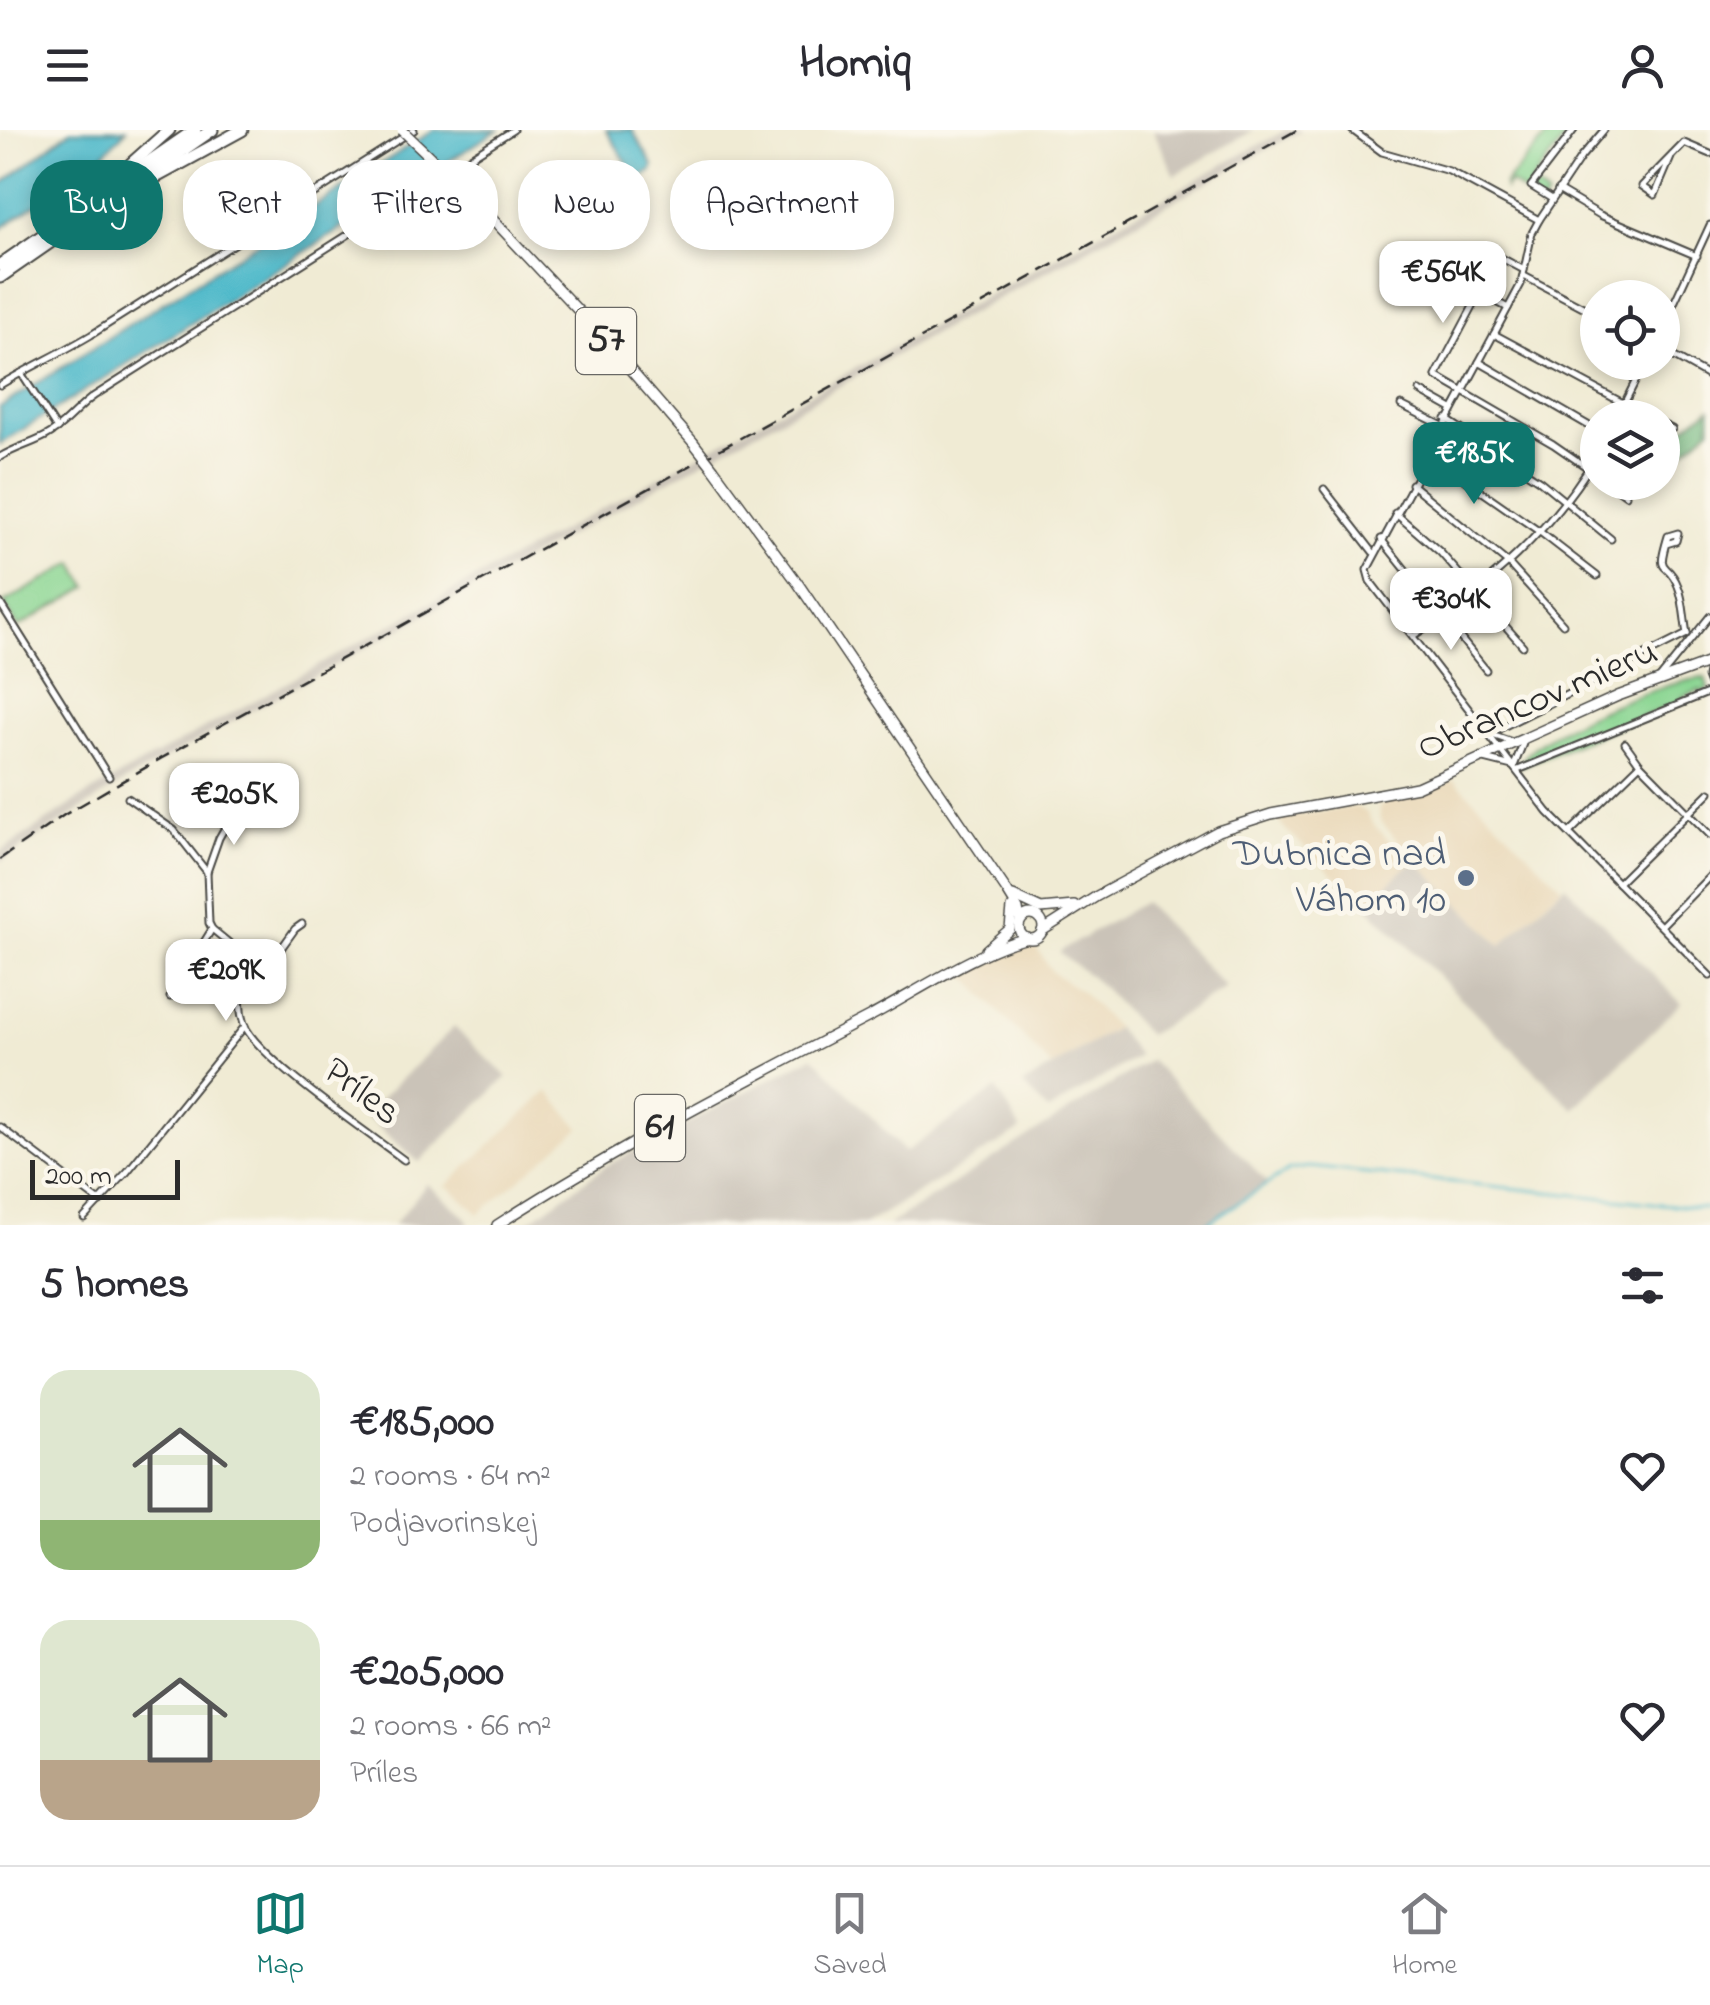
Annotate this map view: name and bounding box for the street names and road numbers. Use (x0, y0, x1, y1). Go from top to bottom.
road number: 57 (576, 308, 636, 374)
street label: Obrancov mieru (1408, 624, 1668, 778)
street label: Príles (309, 1044, 413, 1142)
road number: 61 (635, 1095, 685, 1161)

